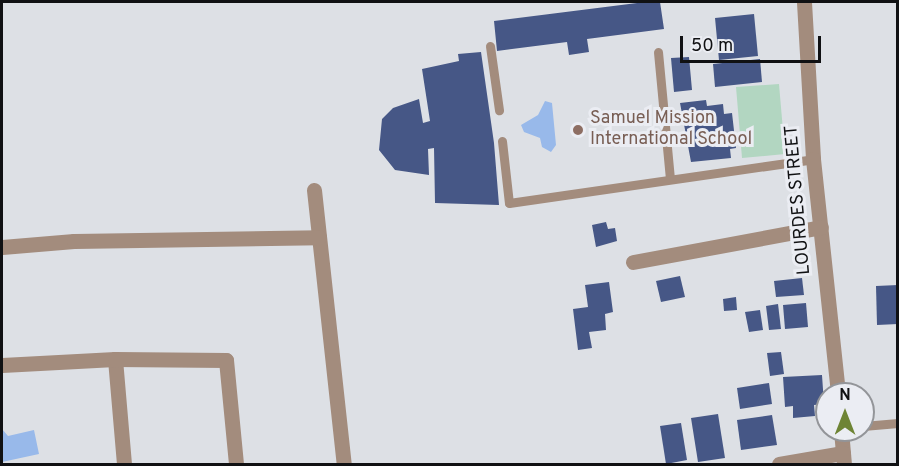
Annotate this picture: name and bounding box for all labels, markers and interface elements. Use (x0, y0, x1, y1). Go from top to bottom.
scale bar (683, 24, 824, 62)
text: 50 m (691, 35, 733, 58)
place label: Samuel Mission International School (590, 109, 752, 152)
marker: Samuel Mission International School (571, 123, 585, 137)
street label: LOURDES STREET (782, 124, 816, 276)
north arrow (815, 382, 875, 442)
text: N (839, 386, 851, 406)

